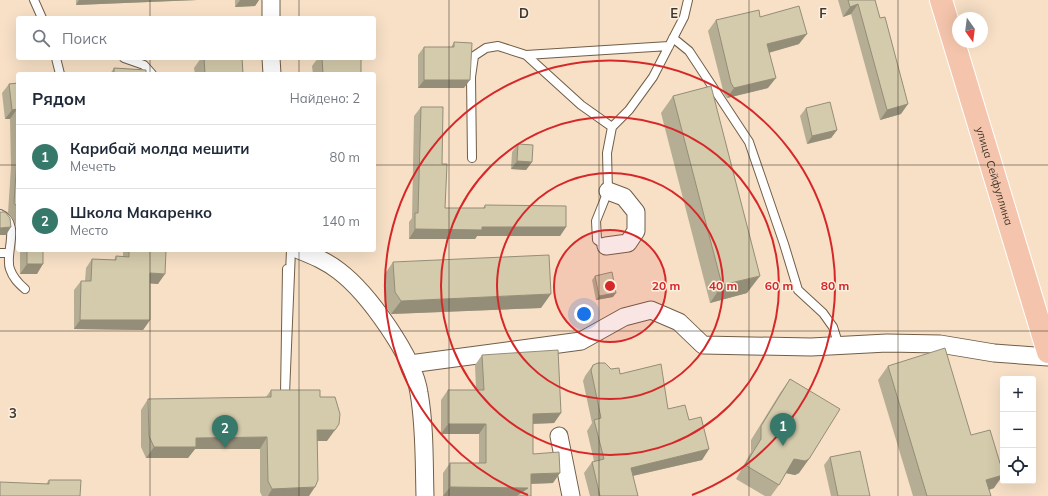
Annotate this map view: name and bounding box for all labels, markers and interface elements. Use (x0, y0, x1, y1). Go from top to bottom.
text: D (519, 5, 529, 21)
text: E (670, 5, 678, 21)
text: F (819, 5, 827, 21)
north arrow (952, 12, 988, 48)
search box (16, 16, 376, 60)
icon: search (30, 27, 52, 49)
text: Поиск (62, 29, 107, 48)
text: Рядом (32, 88, 86, 109)
text: Найдено: 2 (290, 90, 360, 106)
street label: улица Сейфуллина (973, 125, 1016, 227)
text: Карибай молда мешити (70, 139, 250, 158)
text: 1 (41, 149, 49, 165)
text: 80 m (330, 149, 360, 165)
text: Мечеть (70, 158, 116, 174)
text: Школа Макаренко (70, 203, 212, 222)
text: 2 (41, 213, 49, 229)
text: 140 m (322, 213, 360, 229)
text: Место (70, 222, 108, 238)
text: 20 m (652, 278, 680, 293)
text: 40 m (709, 278, 737, 293)
text: 60 m (765, 278, 793, 293)
text: 80 m (821, 278, 849, 293)
centre of rings (603, 279, 617, 293)
your location (574, 304, 594, 324)
map controls (1000, 376, 1036, 484)
button: + (1000, 376, 1036, 412)
text: 3 (9, 405, 17, 421)
button: − (1000, 412, 1036, 448)
pin: 1 (770, 413, 796, 446)
pin: 2 (212, 415, 238, 448)
button: locate (1000, 448, 1036, 484)

